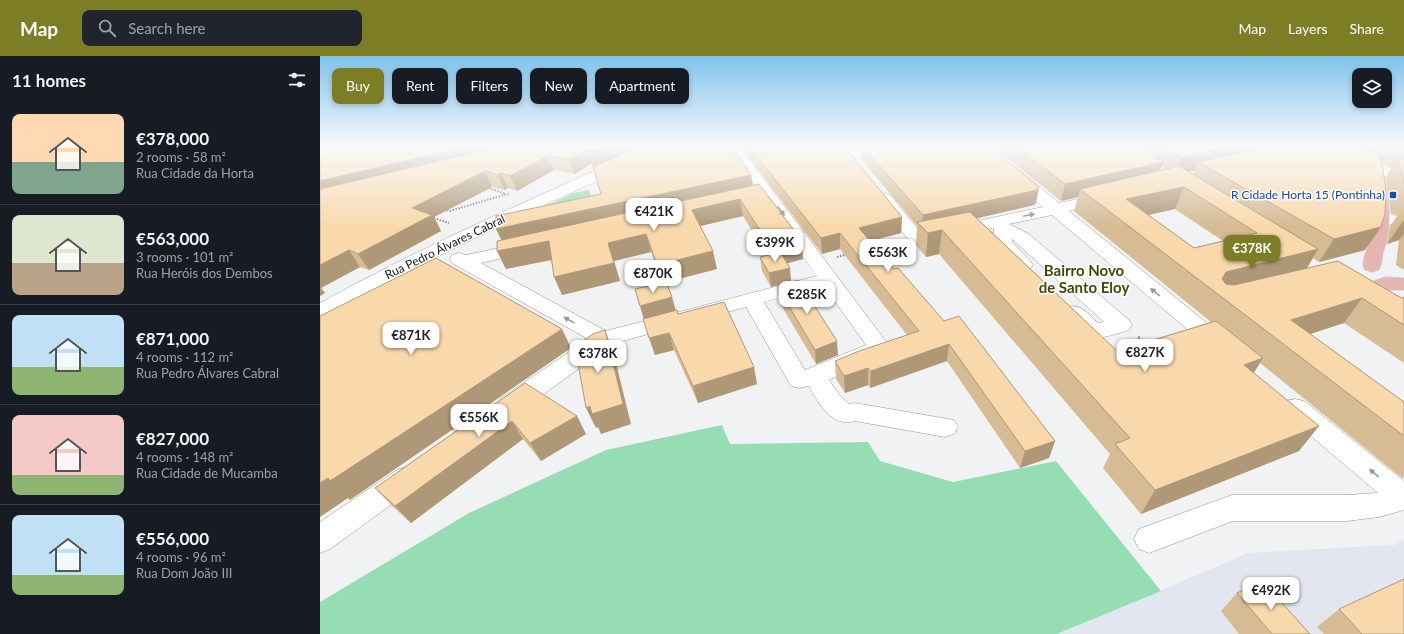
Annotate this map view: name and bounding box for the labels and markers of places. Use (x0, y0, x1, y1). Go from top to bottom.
place label: R Cidade Horta 15 (Pontinha) (1231, 187, 1385, 202)
marker: R Cidade Horta 15 (Pontinha) (1388, 190, 1398, 200)
pin: €421K (626, 198, 682, 232)
pin: €399K (747, 229, 803, 263)
pin: €378K (1224, 235, 1280, 269)
pin: €563K (860, 239, 916, 273)
pin: €870K (625, 260, 681, 294)
pin: €285K (779, 281, 835, 315)
pin: €871K (383, 322, 439, 356)
pin: €827K (1117, 339, 1173, 373)
pin: €378K (570, 340, 626, 374)
pin: €556K (451, 404, 507, 438)
pin: €492K (1243, 577, 1299, 611)

